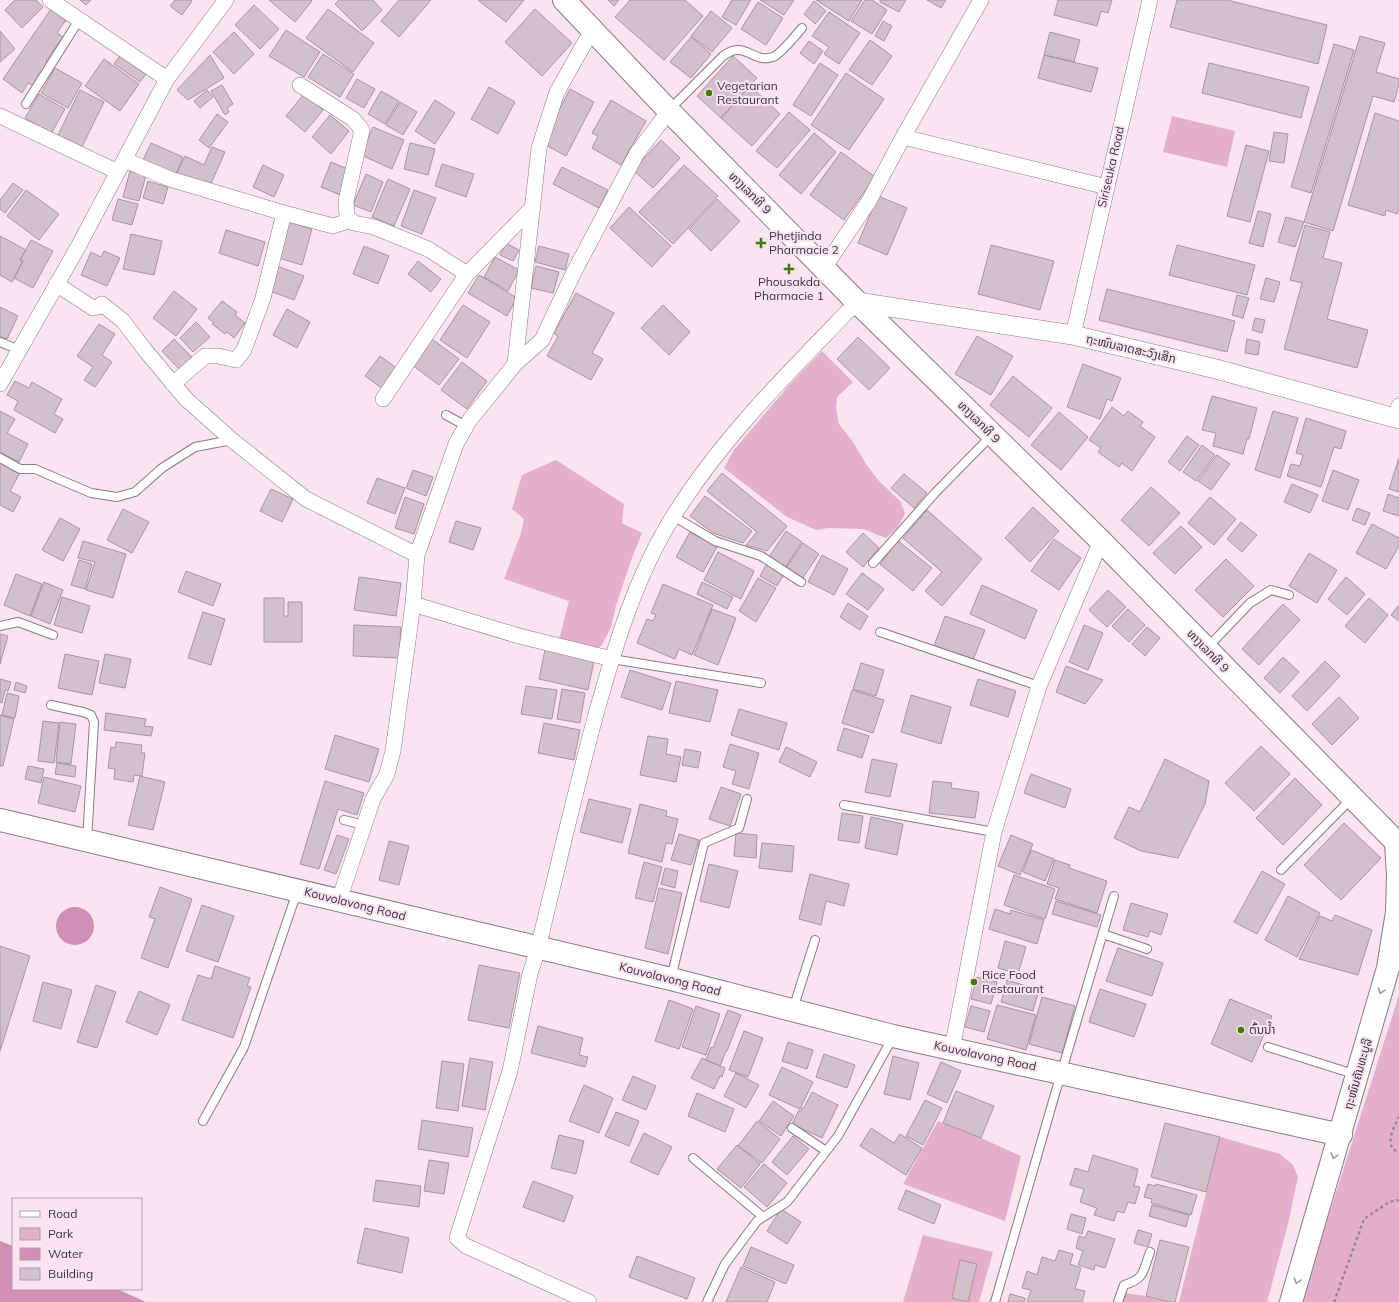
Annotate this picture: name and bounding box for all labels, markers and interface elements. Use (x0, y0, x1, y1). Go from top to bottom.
place label: Vegetarian Restaurant (717, 78, 779, 107)
marker: Vegetarian Restaurant (704, 88, 714, 98)
street label: Siriseuka Road (1094, 125, 1127, 209)
street label: ທາງເລກທີ 9 (726, 168, 775, 217)
place label: Phetjinda Pharmacie 2 (769, 228, 839, 257)
marker: Phetjinda Pharmacie 2 (756, 238, 766, 248)
marker: Phousakda Pharmacie 1 (784, 264, 794, 274)
place label: Phousakda Pharmacie 1 (754, 274, 824, 303)
street label: ຖະໜົນລາດສະວົງເສິກ (1085, 331, 1178, 366)
street label: ທາງເລກທີ 9 (955, 397, 1004, 446)
street label: ທາງເລກທີ 9 (1184, 626, 1233, 675)
street label: Kouvolavong Road (303, 884, 408, 923)
street label: Kouvolavong Road (618, 959, 723, 998)
place label: Rice Food Restaurant (982, 967, 1044, 996)
marker: Rice Food Restaurant (969, 977, 979, 987)
one-way arrow (1377, 987, 1386, 994)
place label: ຕົ້ນນໍ້າ (1249, 1021, 1275, 1037)
marker: ຕົ້ນນໍ້າ (1236, 1025, 1246, 1035)
street label: ຖະໜົນຄັນທະບູລີ (1340, 1036, 1376, 1112)
street label: Kouvolavong Road (933, 1037, 1038, 1074)
one-way arrow (1330, 1153, 1339, 1160)
legend (12, 1198, 142, 1290)
text: Road (48, 1206, 77, 1221)
text: Park (48, 1226, 74, 1241)
text: Water (48, 1246, 84, 1261)
text: Building (48, 1266, 93, 1281)
one-way arrow (1293, 1277, 1302, 1284)

